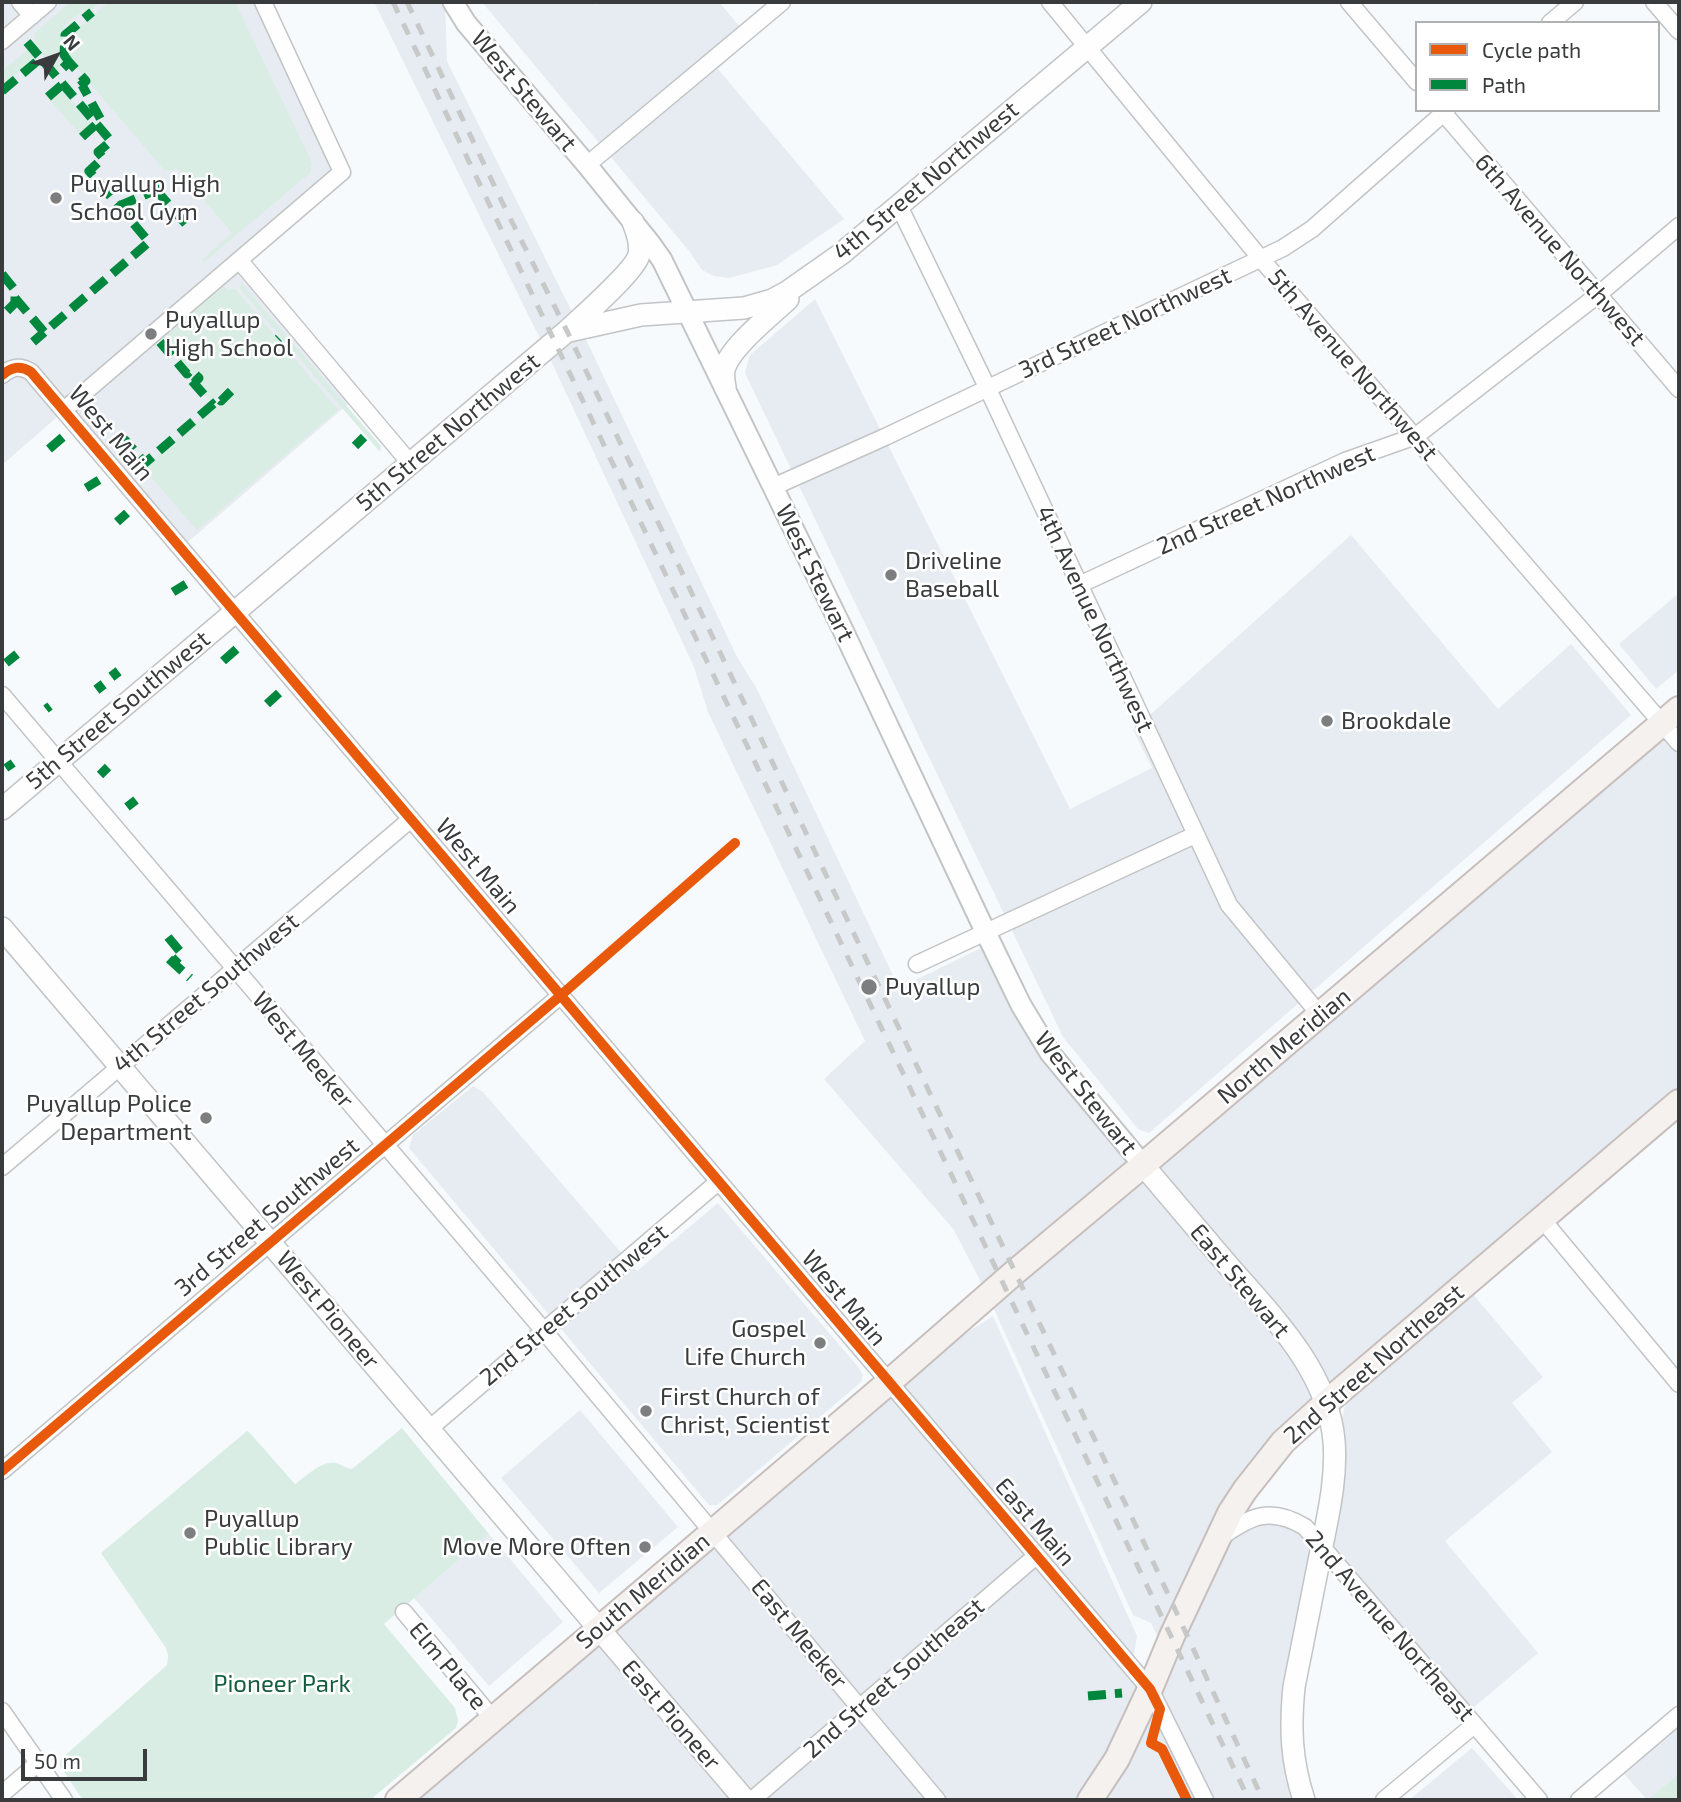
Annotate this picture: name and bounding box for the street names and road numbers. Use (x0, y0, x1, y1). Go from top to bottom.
street label: West Stewart (465, 25, 583, 157)
street label: 4th Street Northwest (828, 95, 1024, 267)
street label: 6th Avenue Northwest (1469, 148, 1651, 352)
street label: 3rd Street Northwest (1014, 261, 1236, 385)
street label: 5th Avenue Northwest (1262, 263, 1444, 467)
street label: 5th Street Northwest (350, 347, 546, 517)
street label: West Main (63, 379, 159, 487)
street label: 2nd Street Northwest (1152, 439, 1380, 561)
street label: West Stewart (769, 500, 861, 646)
street label: 4th Avenue Northwest (1030, 501, 1160, 737)
street label: 5th Street Southwest (20, 625, 216, 795)
street label: West Main (430, 812, 526, 920)
street label: 4th Street Southwest (107, 907, 305, 1079)
street label: North Meridian (1212, 982, 1356, 1110)
street label: West Meeker (246, 986, 360, 1114)
street label: West Stewart (1029, 1025, 1143, 1161)
street label: 3rd Street Southwest (169, 1132, 365, 1302)
street label: 2nd Street Southwest (474, 1218, 674, 1392)
street label: East Stewart (1184, 1218, 1296, 1344)
street label: West Main (796, 1244, 892, 1352)
street label: West Pioneer (270, 1245, 386, 1375)
street label: 2nd Street Northeast (1278, 1278, 1470, 1450)
street label: East Main (989, 1472, 1081, 1572)
street label: 2nd Avenue Northeast (1299, 1525, 1481, 1727)
street label: South Meridian (570, 1527, 716, 1655)
street label: East Meeker (745, 1573, 853, 1695)
street label: 2nd Street Southeast (798, 1592, 990, 1764)
street label: Elm Place (403, 1616, 493, 1716)
street label: East Pioneer (615, 1654, 727, 1776)

